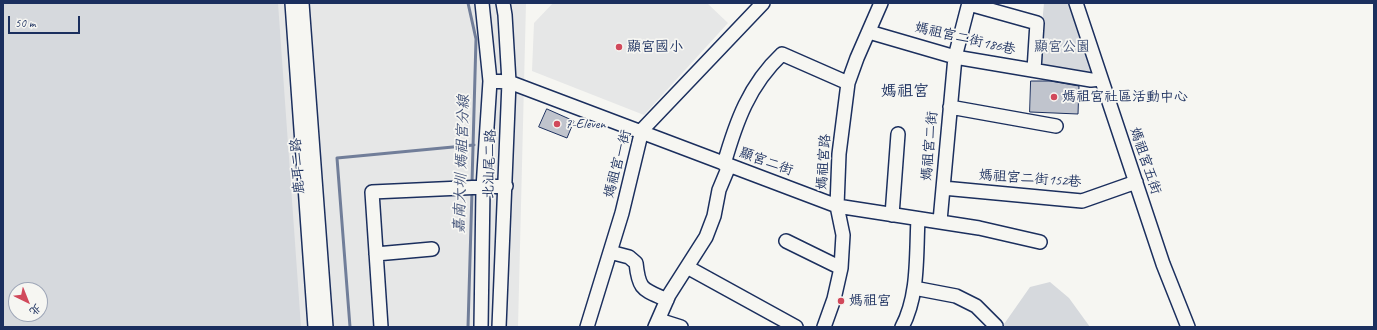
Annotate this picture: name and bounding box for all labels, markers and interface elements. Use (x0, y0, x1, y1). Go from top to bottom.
scale bar (10, 8, 82, 34)
text: 50 m (15, 15, 35, 31)
street label: 媽祖宮二街186巷 (913, 19, 1017, 59)
place label: 顯宮國小 (627, 39, 683, 55)
park label: 顯宮公園 (1034, 39, 1090, 55)
marker: 顯宮國小 (614, 42, 624, 52)
district label: 媽祖宮 (881, 82, 929, 102)
place label: 媽祖宮社區活動中心 (1062, 89, 1188, 105)
marker: 媽祖宮社區活動中心 (1049, 92, 1059, 102)
water label: 嘉南大圳 媽祖宮分線 (451, 94, 473, 234)
street label: 媽祖宮二街 (919, 110, 941, 182)
place label: 7-Eleven (565, 116, 606, 132)
marker: 7-Eleven (552, 119, 562, 129)
street label: 媽祖宮五街 (1126, 125, 1164, 197)
street label: 媽祖宮一街 (601, 128, 635, 200)
street label: 北汕尾二路 (480, 129, 500, 199)
street label: 媽祖宮路 (814, 133, 834, 191)
street label: 鹿耳二路 (288, 137, 308, 195)
street label: 顯宮二街 (737, 145, 795, 179)
street label: 媽祖宮二街152巷 (978, 167, 1082, 191)
north arrow (8, 282, 48, 322)
place label: 媽祖宮 (849, 293, 891, 309)
marker: 媽祖宮 (836, 296, 846, 306)
text: 北 (27, 301, 44, 319)

